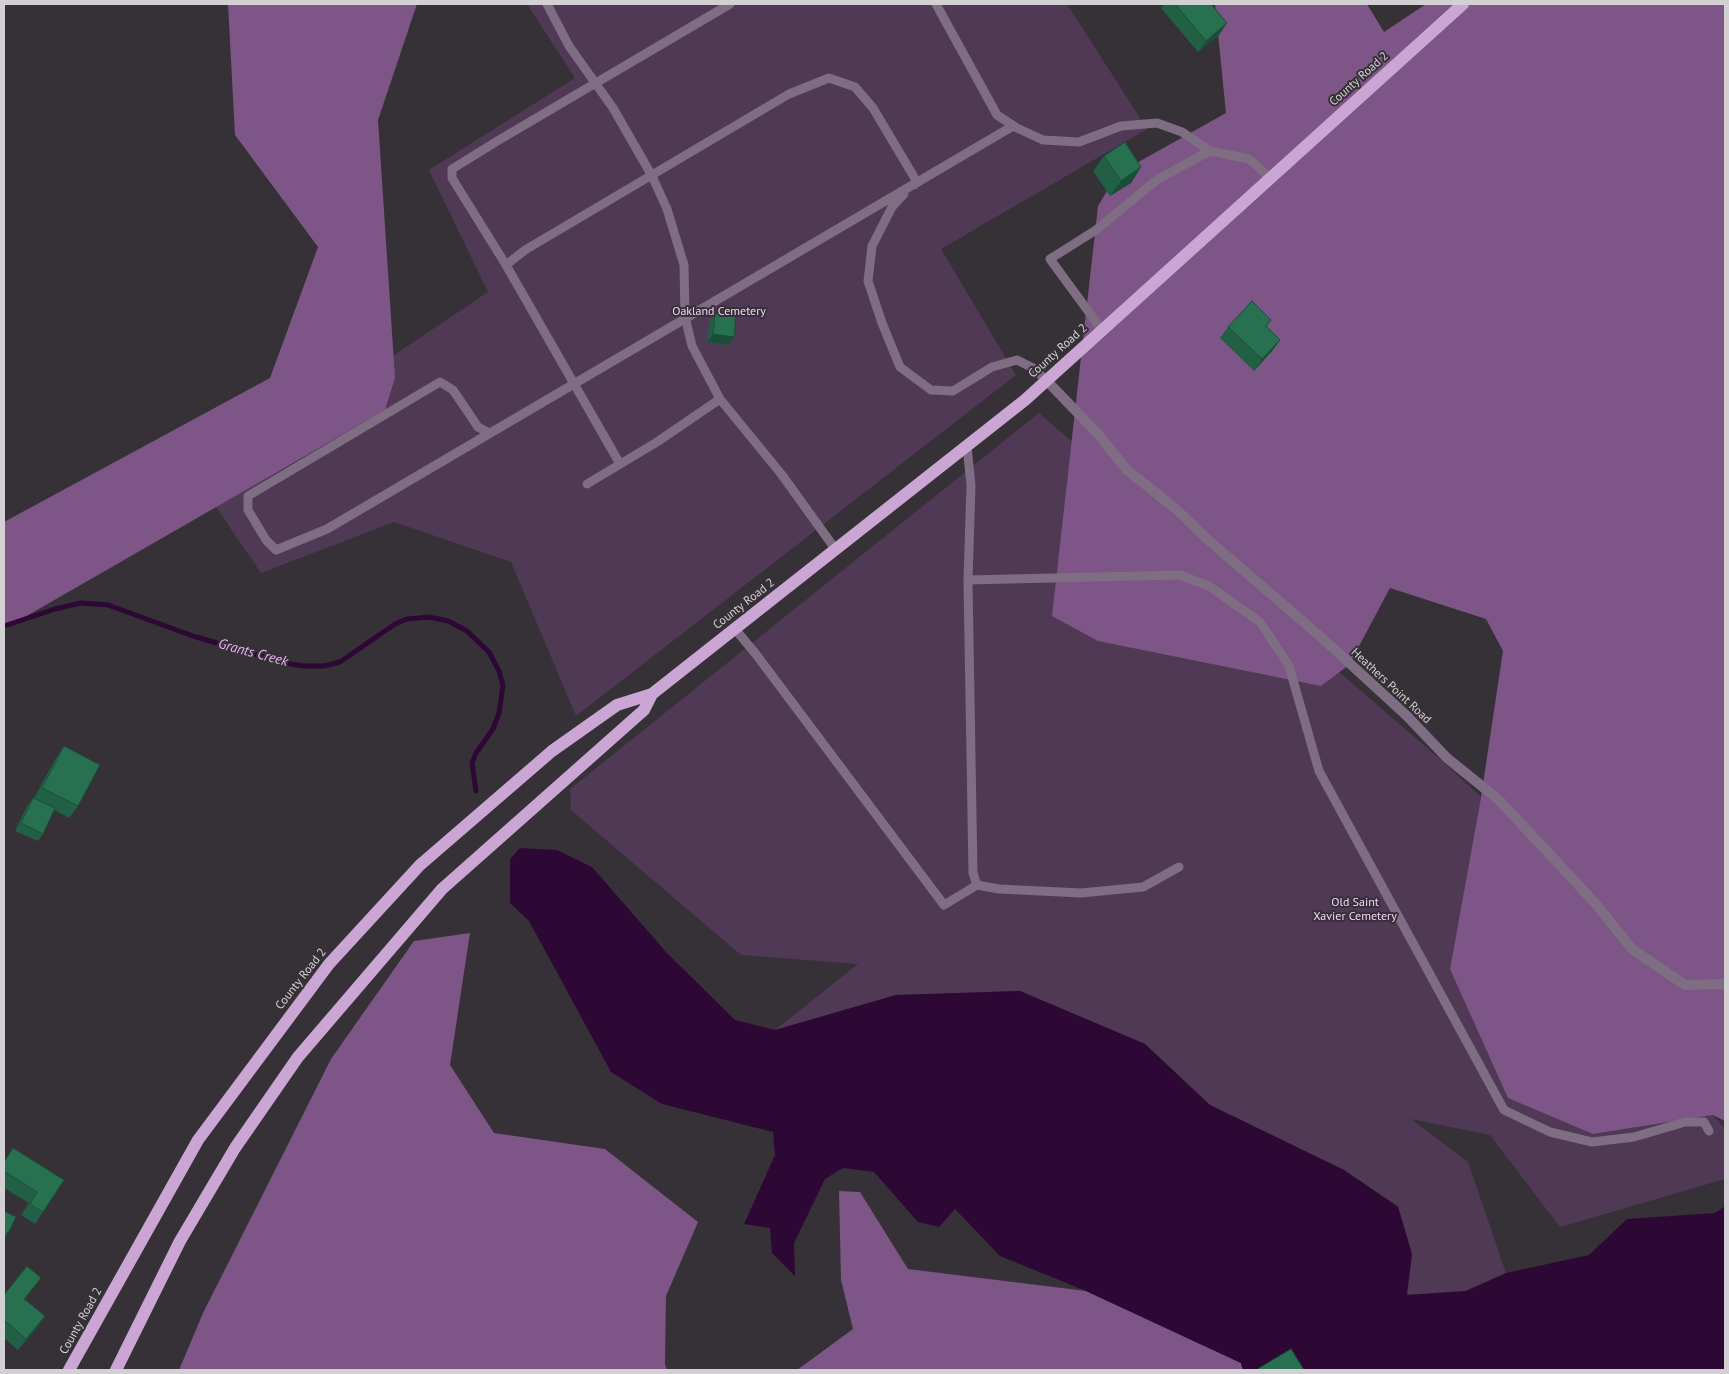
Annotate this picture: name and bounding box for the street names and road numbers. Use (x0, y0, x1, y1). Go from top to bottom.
street label: County Road 2 (1327, 49, 1391, 109)
street label: County Road 2 (1026, 321, 1090, 381)
street label: County Road 2 (710, 576, 778, 632)
street label: Heathers Point Road (1348, 645, 1434, 727)
street label: County Road 2 (273, 945, 329, 1013)
street label: County Road 2 (57, 1285, 105, 1357)

